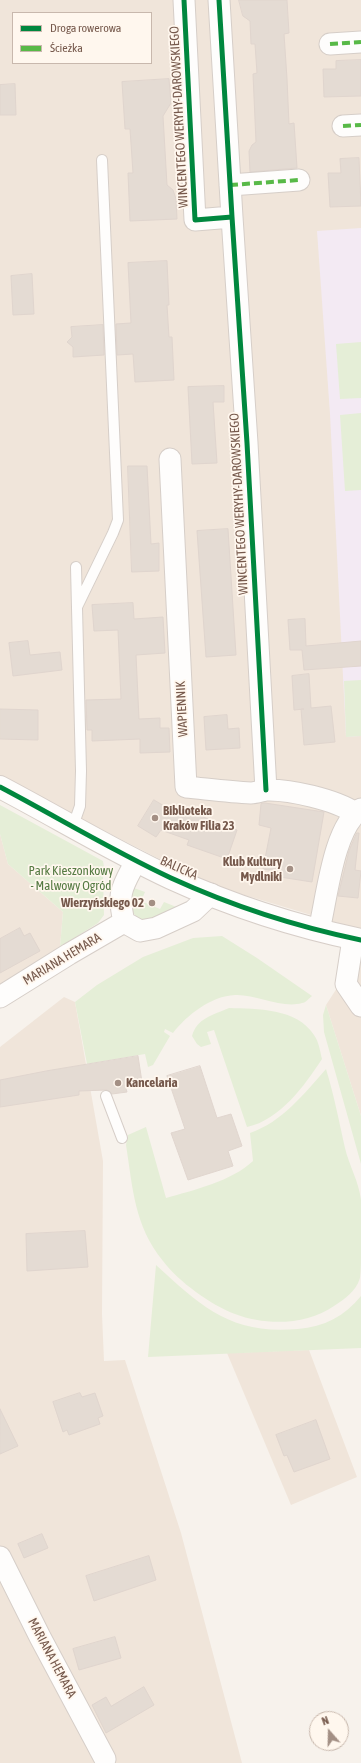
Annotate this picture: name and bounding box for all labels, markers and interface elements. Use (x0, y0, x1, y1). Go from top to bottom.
legend (12, 12, 152, 64)
text: Droga rowerowa (50, 21, 121, 35)
street label: WINCENTEGO WERYHY-DAROWSKIEGO (166, 26, 192, 208)
text: Ścieżka (50, 41, 83, 55)
street label: WINCENTEGO WERYHY-DAROWSKIEGO (226, 413, 252, 595)
street label: WAPIENNIK (173, 681, 191, 737)
place label: Biblioteka Kraków Filia 23 (163, 803, 235, 834)
marker: Biblioteka Kraków Filia 23 (150, 813, 160, 823)
street label: BALICKA (158, 853, 200, 883)
place label: Klub Kultury Mydlniki (223, 854, 282, 885)
park label: Park Kieszonkowy - Malwowy Ogród (29, 863, 113, 894)
marker: Klub Kultury Mydlniki (285, 864, 295, 874)
place label: Wierzyńskiego 02 (61, 895, 144, 911)
marker: Wierzyńskiego 02 (147, 898, 157, 908)
street label: MARIANA HEMARA (20, 930, 104, 988)
place label: Kancelaria (126, 1075, 178, 1091)
marker: Kancelaria (113, 1078, 123, 1088)
street label: MARIANA HEMARA (24, 1615, 80, 1701)
north arrow (309, 1711, 349, 1751)
text: N (320, 1714, 330, 1727)

